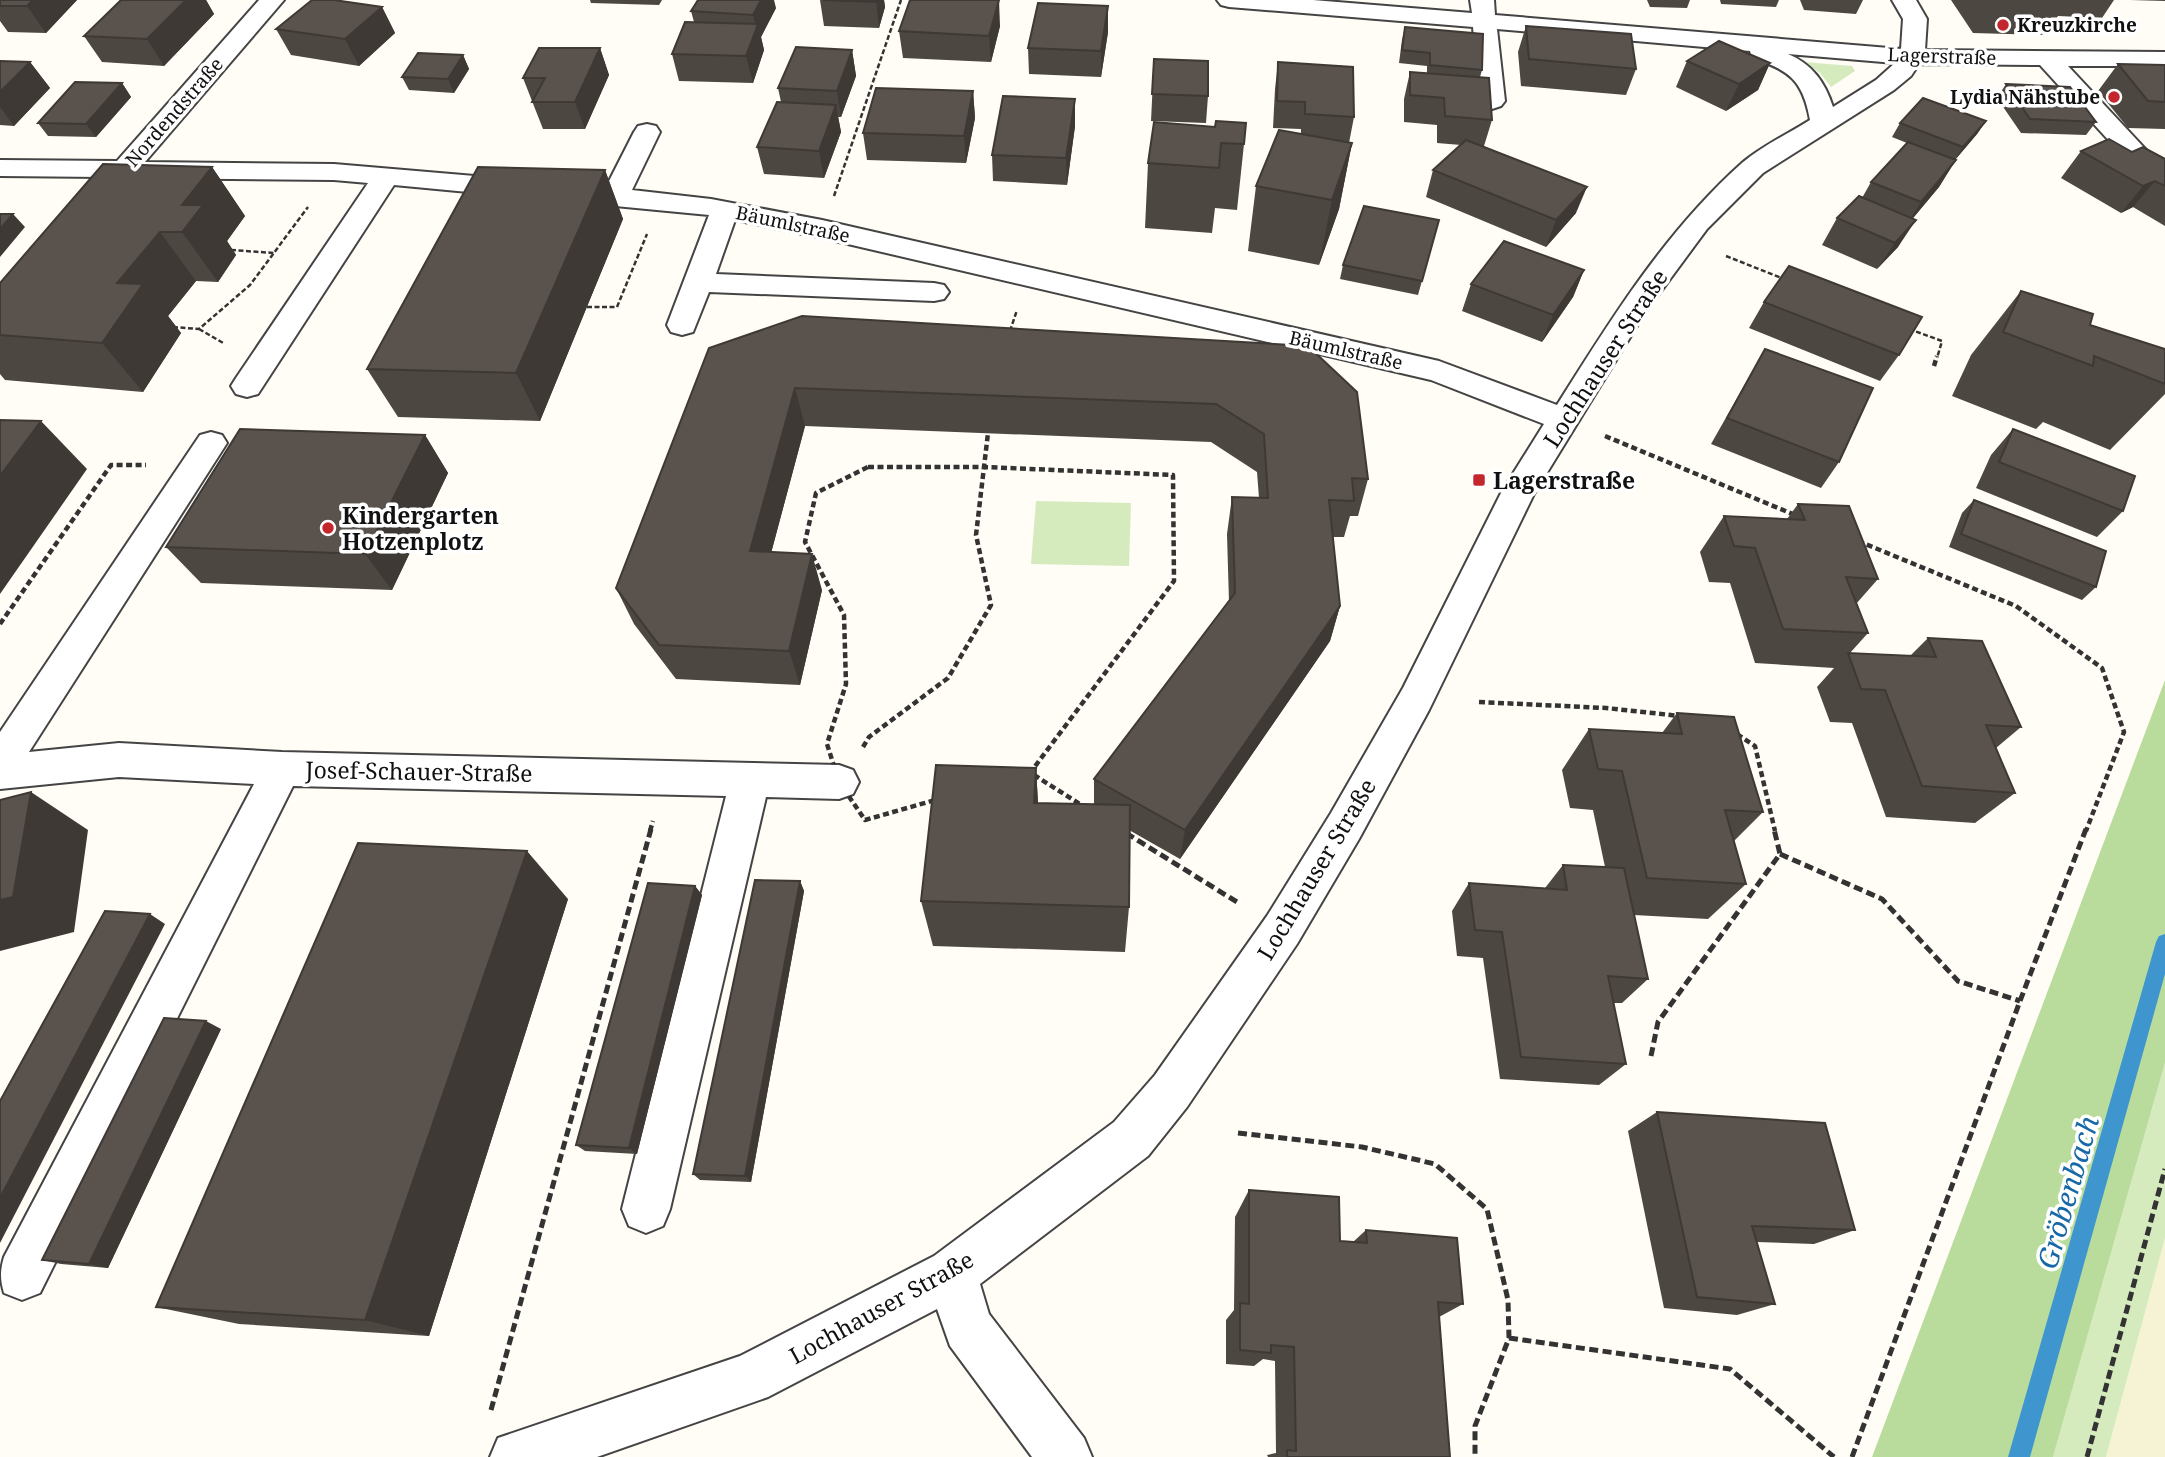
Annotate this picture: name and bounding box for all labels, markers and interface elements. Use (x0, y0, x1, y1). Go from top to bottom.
place label: Kreuzkirche (2017, 12, 2137, 38)
marker: Kreuzkirche (1995, 17, 2011, 33)
street label: Lagerstraße (1887, 41, 1997, 71)
street label: Nordendstraße (119, 52, 229, 172)
place label: Lydia Nähstube (1950, 84, 2100, 110)
marker: Lydia Nähstube (2106, 89, 2122, 105)
street label: Bäumlstraße (734, 199, 852, 249)
street label: Lochhauser Straße (1535, 263, 1675, 453)
street label: Bäumlstraße (1287, 324, 1405, 376)
place label: Lagerstraße (1493, 464, 1635, 496)
marker: Lagerstraße (1471, 472, 1487, 488)
place label: Kindergarten Hotzenplotz (342, 499, 499, 557)
marker: Kindergarten Hotzenplotz (320, 520, 336, 536)
street label: Josef-Schauer-Straße (304, 753, 533, 789)
street label: Lochhauser Straße (1249, 772, 1383, 966)
water label: Gröbenbach (2027, 1111, 2107, 1273)
street label: Lochhauser Straße (783, 1243, 979, 1371)

